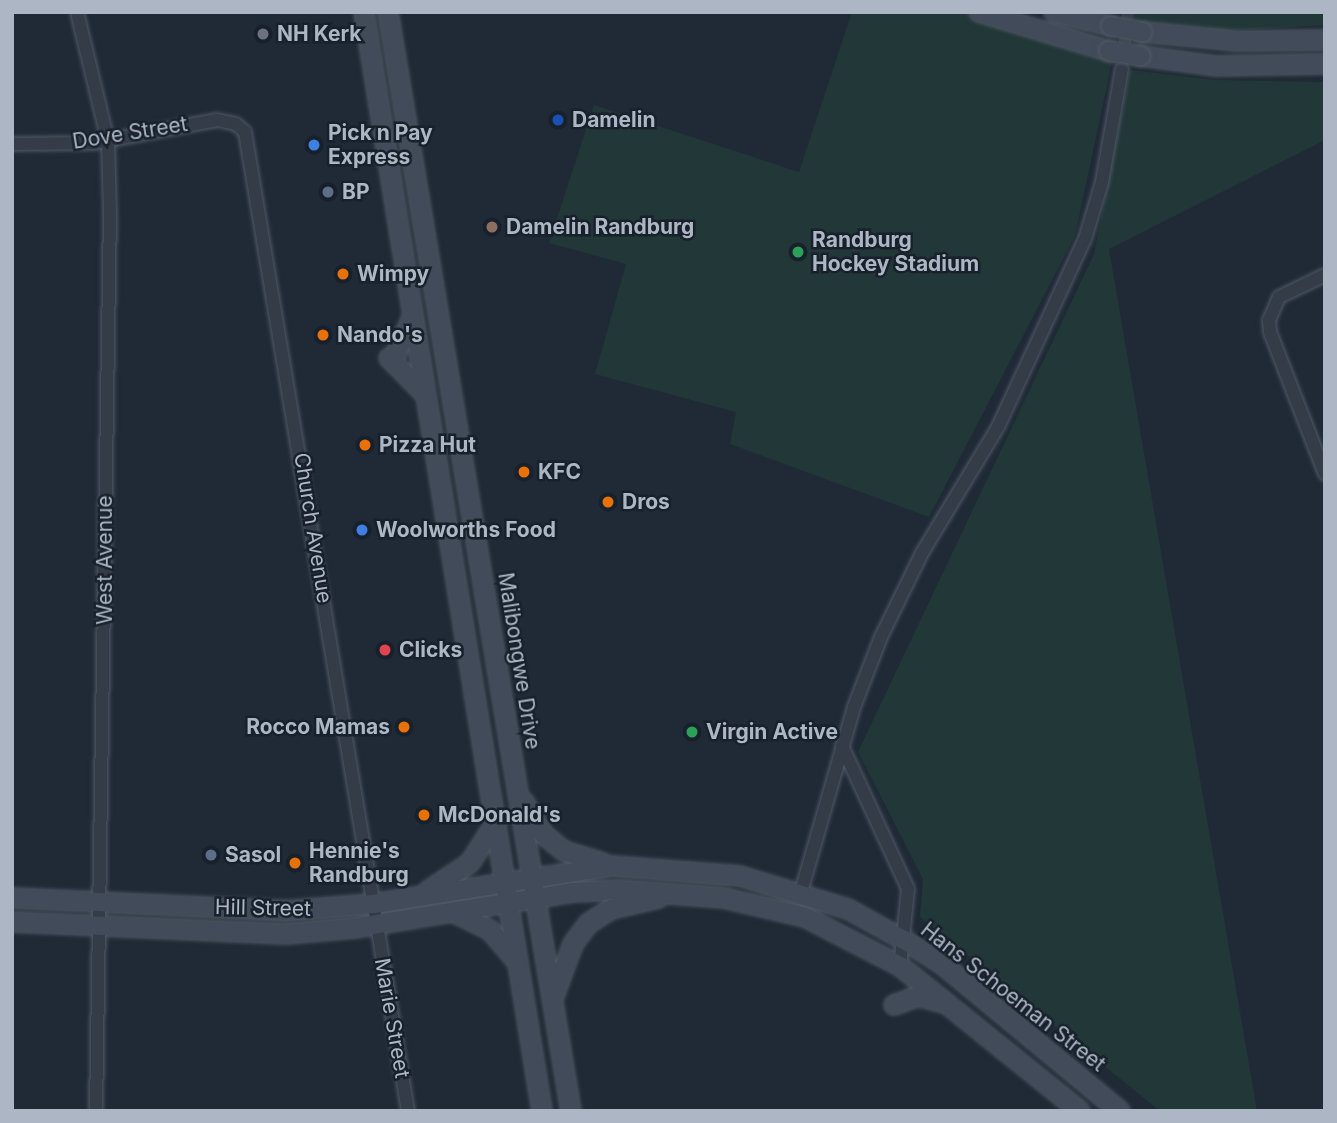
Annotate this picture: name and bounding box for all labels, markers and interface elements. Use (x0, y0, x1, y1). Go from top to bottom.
place label: NH Kerk (277, 21, 362, 47)
marker: NH Kerk (255, 26, 271, 42)
place label: Damelin (572, 107, 655, 133)
street label: Dove Street (71, 111, 189, 155)
marker: Damelin (550, 112, 566, 128)
place label: Pick n Pay Express (328, 120, 433, 170)
marker: Pick n Pay Express (306, 137, 322, 153)
place label: BP (342, 179, 370, 205)
marker: BP (320, 184, 336, 200)
place label: Damelin Randburg (506, 214, 694, 240)
marker: Damelin Randburg (484, 219, 500, 235)
place label: Randburg Hockey Stadium (812, 227, 979, 277)
marker: Randburg Hockey Stadium (790, 244, 806, 260)
place label: Wimpy (357, 261, 429, 287)
marker: Wimpy (335, 266, 351, 282)
place label: Nando's (337, 322, 423, 348)
marker: Nando's (315, 327, 331, 343)
place label: Pizza Hut (379, 432, 476, 458)
marker: Pizza Hut (357, 437, 373, 453)
street label: Church Avenue (289, 451, 337, 605)
place label: KFC (538, 459, 581, 485)
marker: KFC (516, 464, 532, 480)
place label: Dros (622, 489, 670, 515)
marker: Dros (600, 494, 616, 510)
street label: West Avenue (92, 495, 118, 625)
place label: Woolworths Food (376, 517, 556, 543)
marker: Woolworths Food (354, 522, 370, 538)
street label: Malibongwe Drive (493, 571, 545, 751)
place label: Clicks (399, 637, 462, 663)
marker: Clicks (377, 642, 393, 658)
place label: Rocco Mamas (246, 714, 390, 740)
marker: Rocco Mamas (396, 719, 412, 735)
place label: Virgin Active (706, 719, 838, 745)
marker: Virgin Active (684, 724, 700, 740)
place label: McDonald's (438, 802, 561, 828)
marker: McDonald's (416, 807, 432, 823)
place label: Hennie's Randburg (309, 838, 409, 888)
place label: Sasol (225, 842, 281, 868)
marker: Sasol (203, 847, 219, 863)
marker: Hennie's Randburg (287, 855, 303, 871)
street label: Hill Street (215, 895, 311, 921)
street label: Hans Schoeman Street (916, 917, 1110, 1077)
street label: Marie Street (369, 956, 415, 1080)

